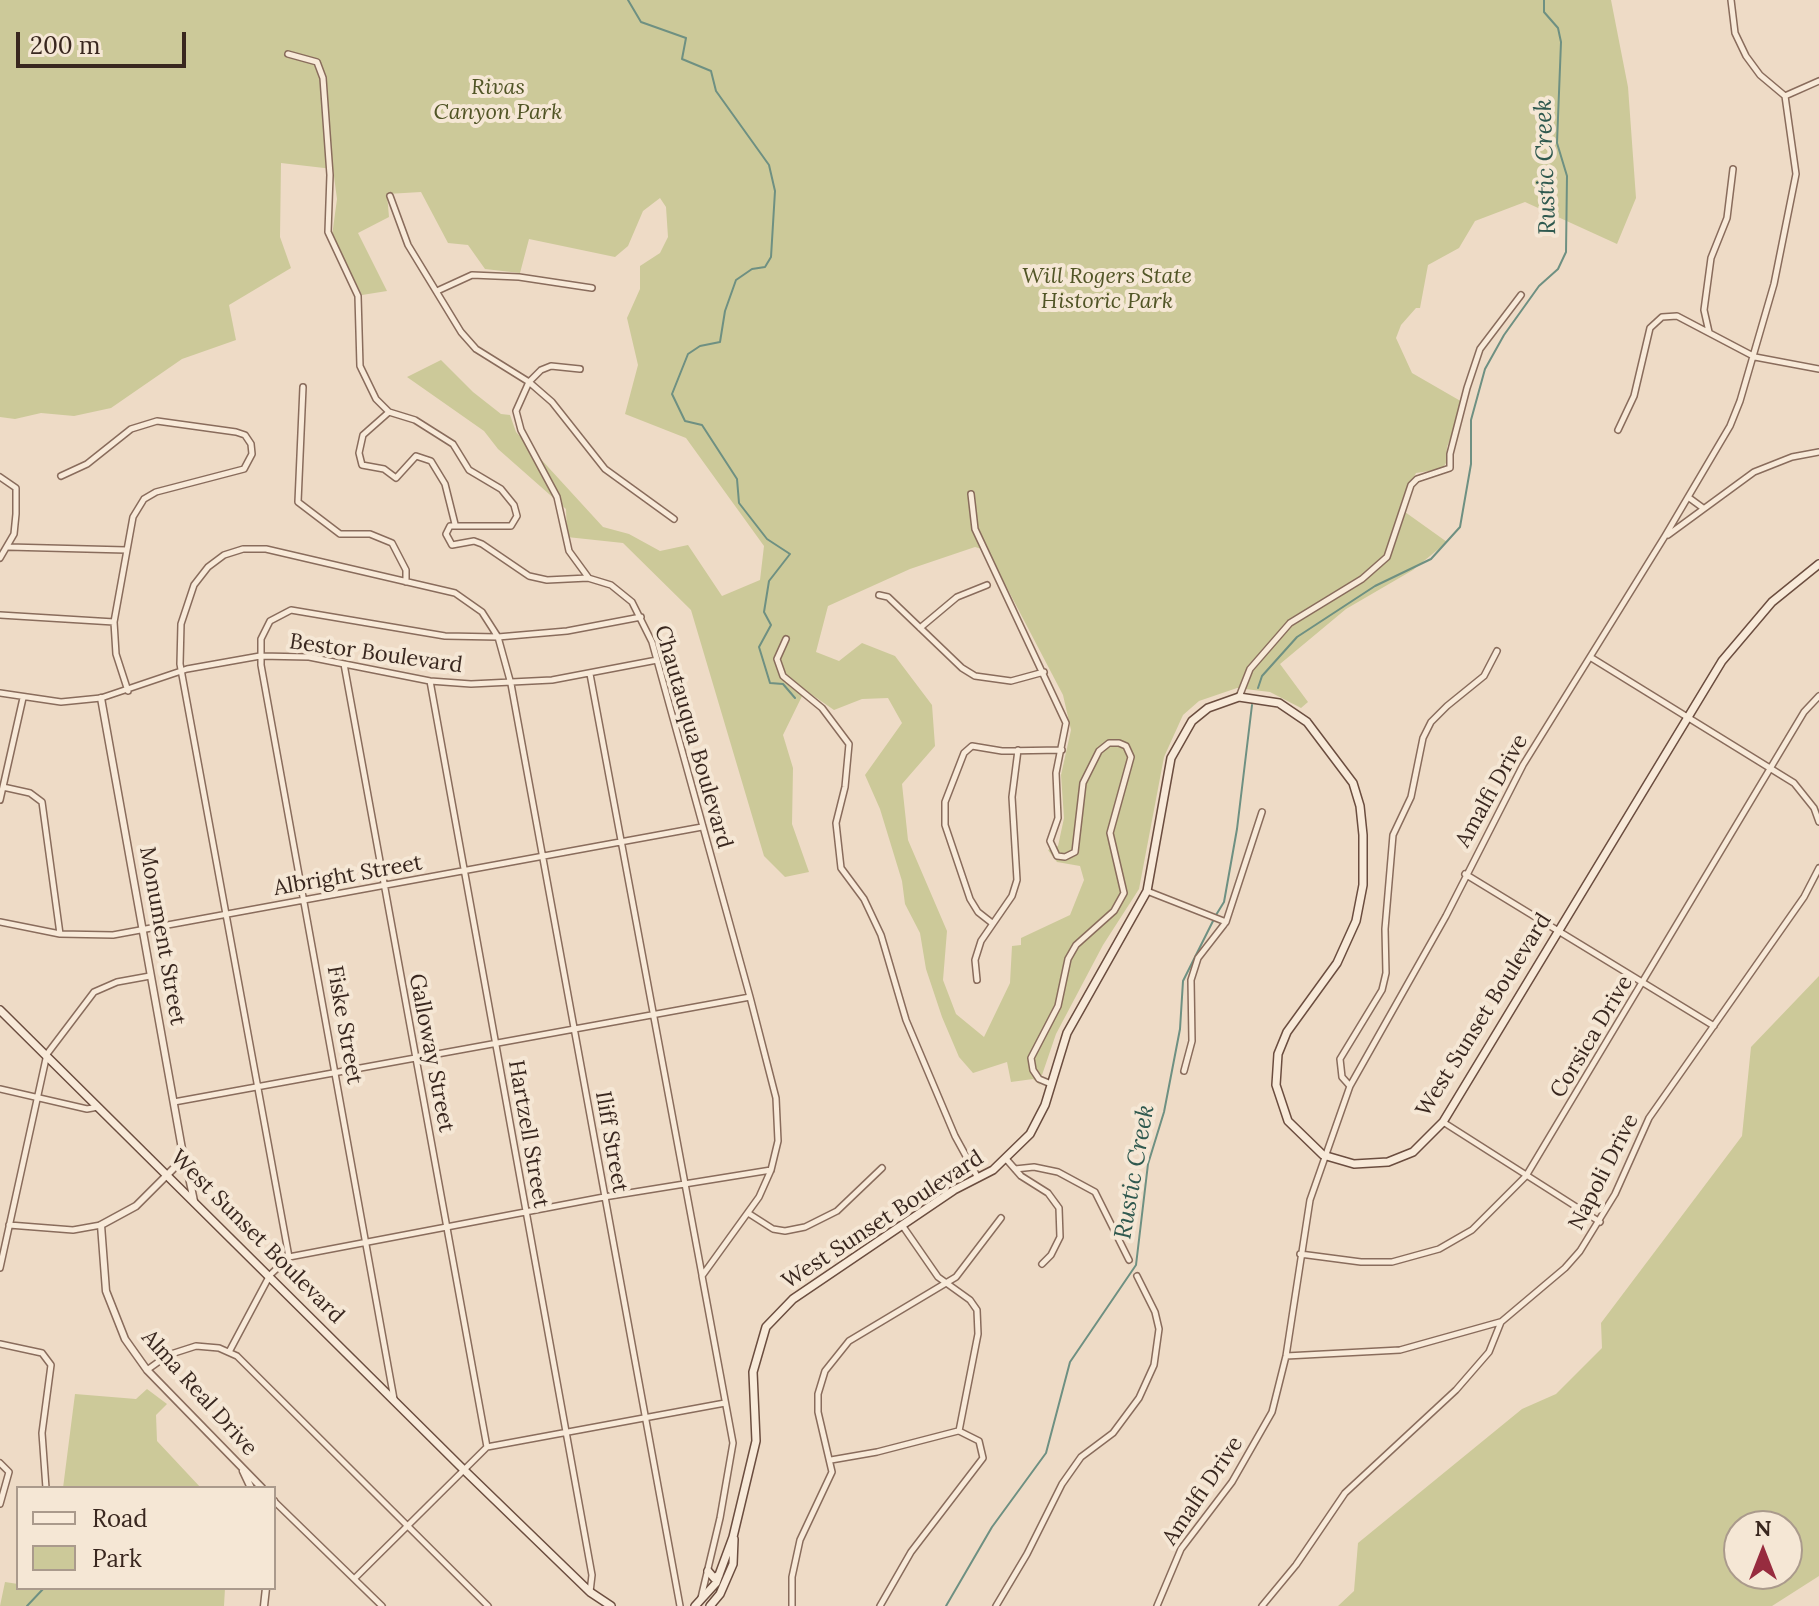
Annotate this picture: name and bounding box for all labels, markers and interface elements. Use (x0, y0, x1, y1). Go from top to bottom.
scale bar (20, 16, 190, 66)
text: 200 m (30, 30, 100, 61)
park label: Rivas Canyon Park (434, 75, 562, 126)
water label: Rustic Creek (1529, 98, 1563, 236)
park label: Will Rogers State Historic Park (1022, 264, 1192, 316)
street label: Chautauqua Boulevard (648, 622, 738, 852)
street label: Bestor Boulevard (288, 629, 464, 679)
street label: Amalfi Drive (1450, 730, 1534, 852)
street label: Monument Street (133, 845, 191, 1027)
street label: Albright Street (272, 850, 424, 902)
street label: West Sunset Boulevard (1411, 908, 1557, 1122)
street label: Fiske Street (321, 964, 367, 1086)
street label: Galloway Street (403, 971, 459, 1135)
street label: Corsica Drive (1545, 971, 1639, 1103)
street label: Hartzell Street (502, 1058, 554, 1210)
street label: Iliff Street (589, 1089, 633, 1195)
water label: Rustic Creek (1109, 1102, 1161, 1242)
street label: Napoli Drive (1563, 1109, 1645, 1235)
street label: West Sunset Boulevard (165, 1145, 349, 1329)
street label: West Sunset Boulevard (777, 1145, 989, 1295)
street label: Alma Real Drive (136, 1325, 262, 1461)
street label: Amalfi Drive (1157, 1432, 1249, 1550)
legend (16, 1486, 276, 1590)
text: Road (92, 1503, 148, 1534)
north arrow (1723, 1510, 1803, 1590)
text: N (1754, 1514, 1772, 1542)
text: Park (92, 1543, 142, 1574)

